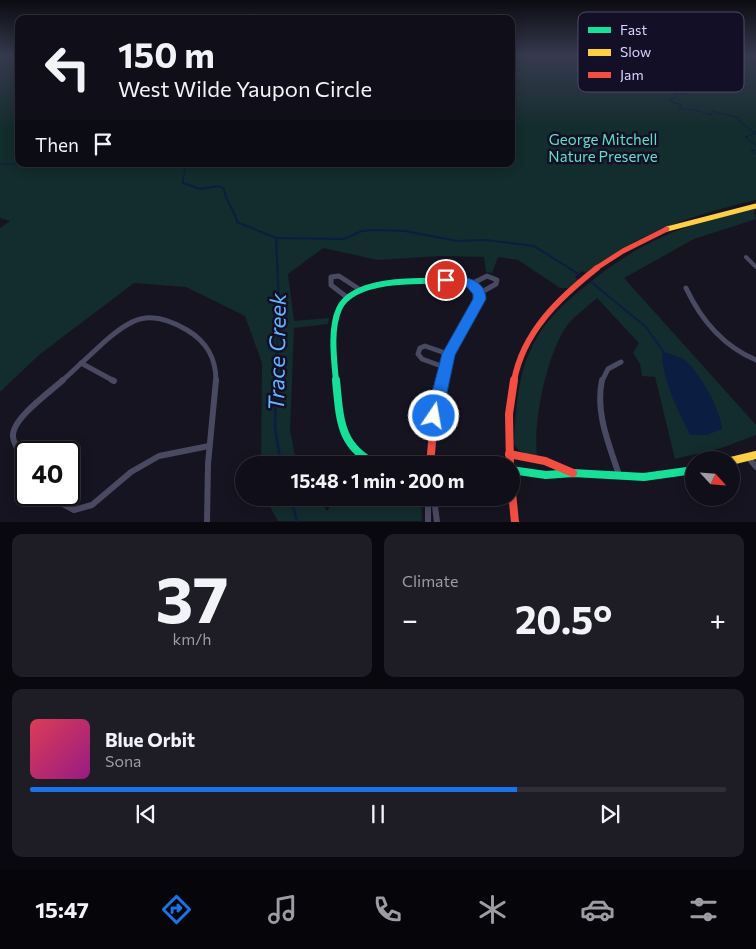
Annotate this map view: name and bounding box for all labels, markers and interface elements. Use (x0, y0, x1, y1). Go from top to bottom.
legend (578, 12, 744, 92)
text: Fast (620, 21, 647, 38)
text: 150 m (118, 32, 215, 75)
icon: left (35, 35, 100, 100)
text: Slow (620, 43, 651, 60)
text: Jam (620, 66, 644, 83)
text: West Wilde Yaupon Circle (118, 75, 372, 102)
icon: arrive (89, 130, 117, 158)
park label: George Mitchell Nature Preserve (548, 130, 658, 165)
text: Then (35, 133, 79, 156)
pin (425, 259, 467, 301)
icon: arrive (432, 266, 460, 294)
water label: Trace Creek (262, 292, 291, 411)
position arrow (407, 389, 459, 441)
speed limit sign: 40 (15, 441, 80, 506)
north arrow (685, 451, 740, 506)
map controls (685, 451, 740, 506)
text: 15:48 · 1 min · 200 m (291, 469, 464, 492)
text: 37 (156, 557, 228, 636)
text: Climate (402, 571, 458, 590)
text: 20.5° (515, 595, 612, 642)
text: − (402, 602, 418, 636)
text: + (710, 602, 726, 636)
text: km/h (173, 629, 211, 648)
text: Blue Orbit (105, 728, 195, 751)
text: Sona (105, 751, 141, 770)
icon: previous (132, 800, 160, 828)
icon: pause (364, 800, 392, 828)
icon: next (596, 800, 624, 828)
icon: directions (159, 892, 194, 927)
icon: music (265, 892, 300, 927)
icon: phone (370, 892, 405, 927)
icon: climate (475, 892, 510, 927)
icon: car (580, 892, 615, 927)
icon: filters (686, 892, 721, 927)
text: 15:47 (35, 896, 89, 923)

